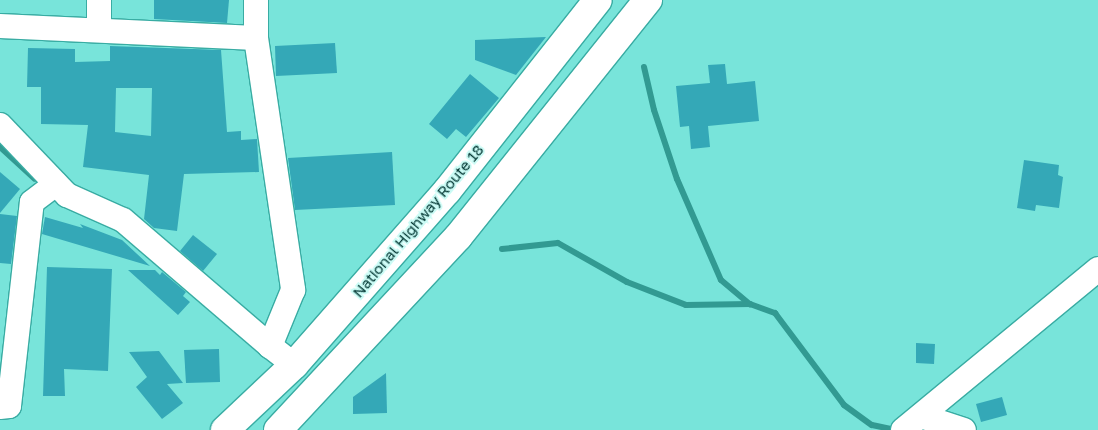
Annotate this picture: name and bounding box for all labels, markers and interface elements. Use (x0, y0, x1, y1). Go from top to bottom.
street label: National Highway Route 18 (349, 141, 487, 301)

